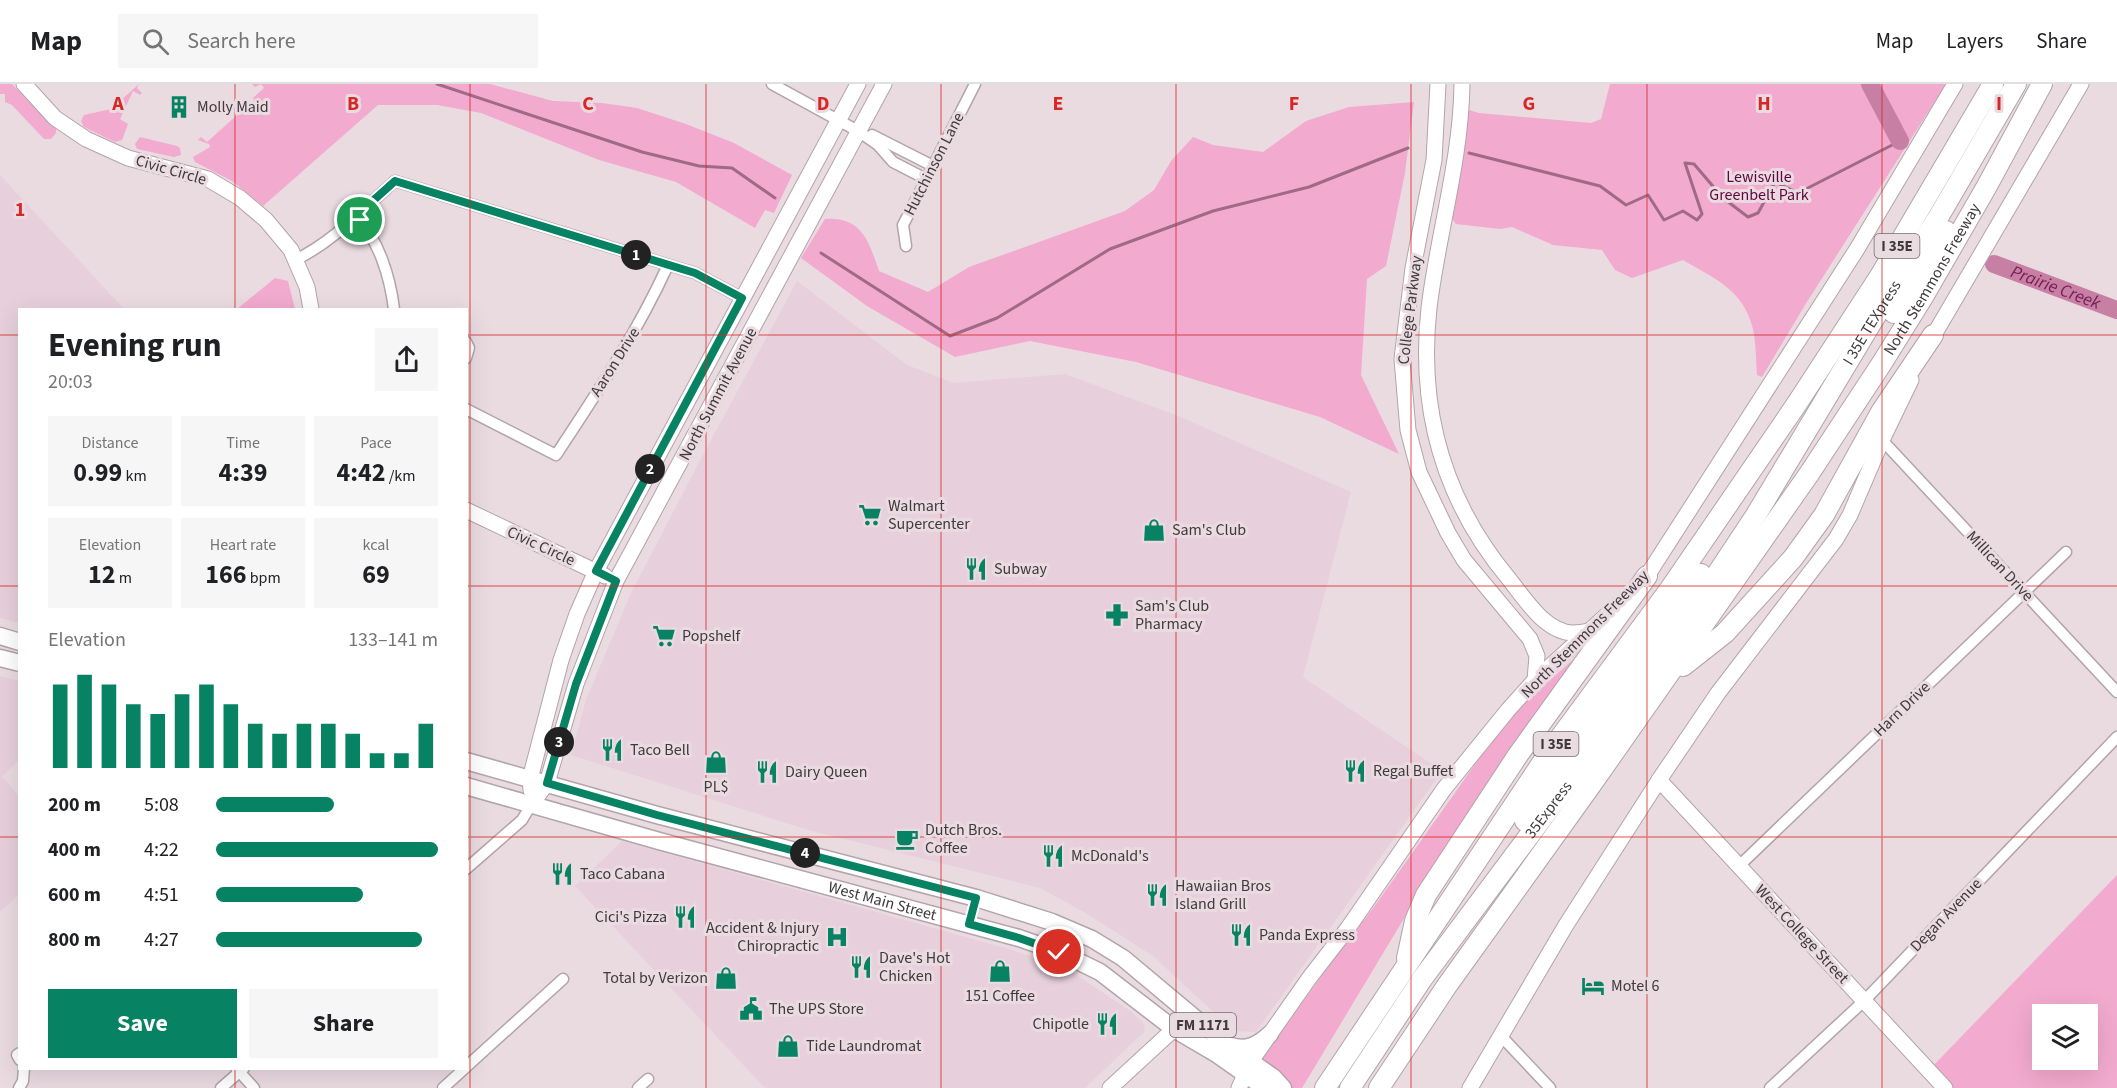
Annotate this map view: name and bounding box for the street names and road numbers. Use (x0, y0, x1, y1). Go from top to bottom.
street label: Hutchinson Lane (899, 109, 969, 219)
street label: Civic Circle (133, 149, 209, 191)
street label: North Stemmons Freeway (1878, 199, 1986, 359)
road number: I 35E (1874, 234, 1920, 258)
street label: College Parkway (1392, 254, 1428, 366)
street label: I 35E TEXpress (1837, 276, 1907, 369)
street label: Aaron Drive (585, 323, 645, 401)
street label: North Summit Avenue (674, 324, 762, 464)
street label: Civic Circle (503, 521, 579, 571)
street label: Millican Drive (1961, 526, 2039, 606)
street label: North Stemmons Freeway (1516, 565, 1654, 703)
street label: Harn Drive (1869, 676, 1935, 741)
road number: I 35E (1534, 732, 1578, 756)
street label: 35Express (1520, 776, 1577, 843)
street label: Degan Avenue (1905, 873, 1987, 957)
street label: West Main Street (826, 876, 940, 926)
street label: West College Street (1750, 880, 1854, 989)
road number: FM 1171 (1170, 1013, 1236, 1037)

